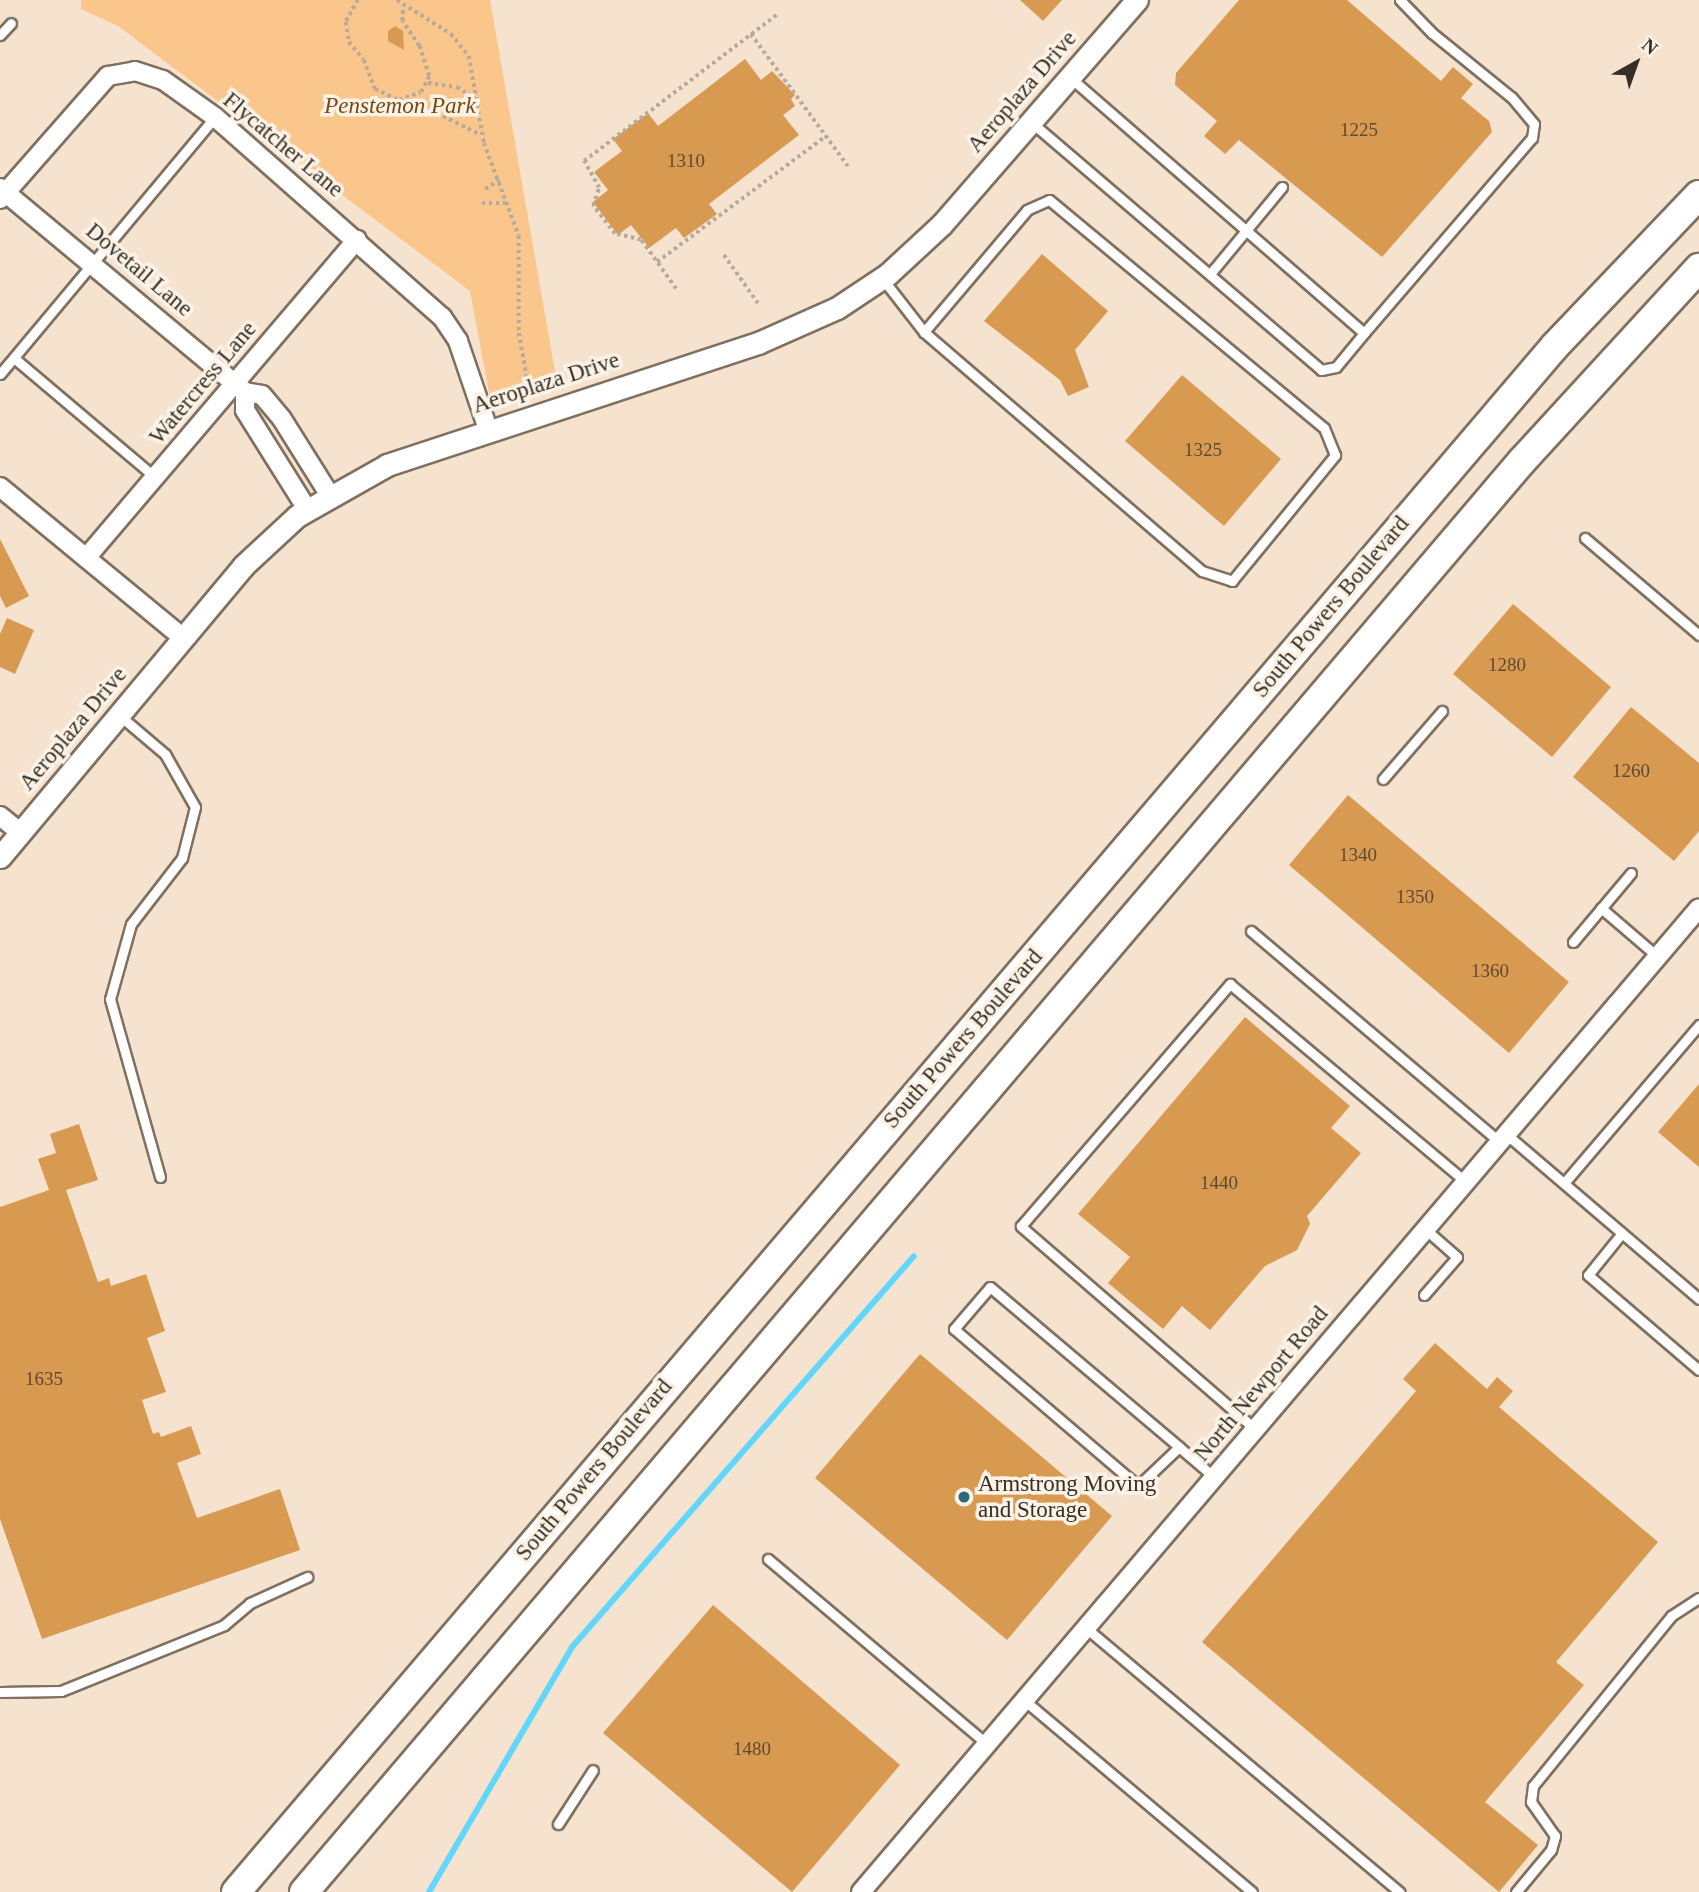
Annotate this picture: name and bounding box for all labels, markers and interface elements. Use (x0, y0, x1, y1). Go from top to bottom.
street label: Aeroplaza Drive (962, 25, 1082, 159)
north arrow (1601, 28, 1671, 98)
text: N (1638, 34, 1662, 59)
street label: Flycatcher Lane (217, 87, 349, 203)
park label: Penstemon Park (324, 92, 476, 120)
house number: 1225 (1340, 119, 1378, 141)
house number: 1310 (667, 150, 705, 172)
street label: Dovetail Lane (80, 217, 198, 323)
street label: Watercress Lane (144, 316, 262, 450)
street label: Aeroplaza Drive (469, 346, 623, 420)
house number: 1325 (1184, 439, 1222, 461)
street label: South Powers Boulevard (1247, 511, 1415, 703)
house number: 1280 (1488, 654, 1526, 676)
street label: Aeroplaza Drive (13, 662, 133, 796)
house number: 1260 (1612, 760, 1650, 782)
house number: 1340 (1339, 844, 1377, 866)
house number: 1350 (1396, 886, 1434, 908)
street label: South Powers Boulevard (878, 944, 1048, 1134)
house number: 1360 (1471, 960, 1509, 982)
house number: 1440 (1200, 1172, 1238, 1194)
street label: North Newport Road (1188, 1301, 1334, 1467)
house number: 1635 (25, 1368, 63, 1390)
street label: South Powers Boulevard (510, 1374, 678, 1566)
place label: Armstrong Moving and Storage (978, 1470, 1156, 1524)
marker: Armstrong Moving and Storage (956, 1489, 972, 1505)
house number: 1480 (733, 1738, 771, 1760)

